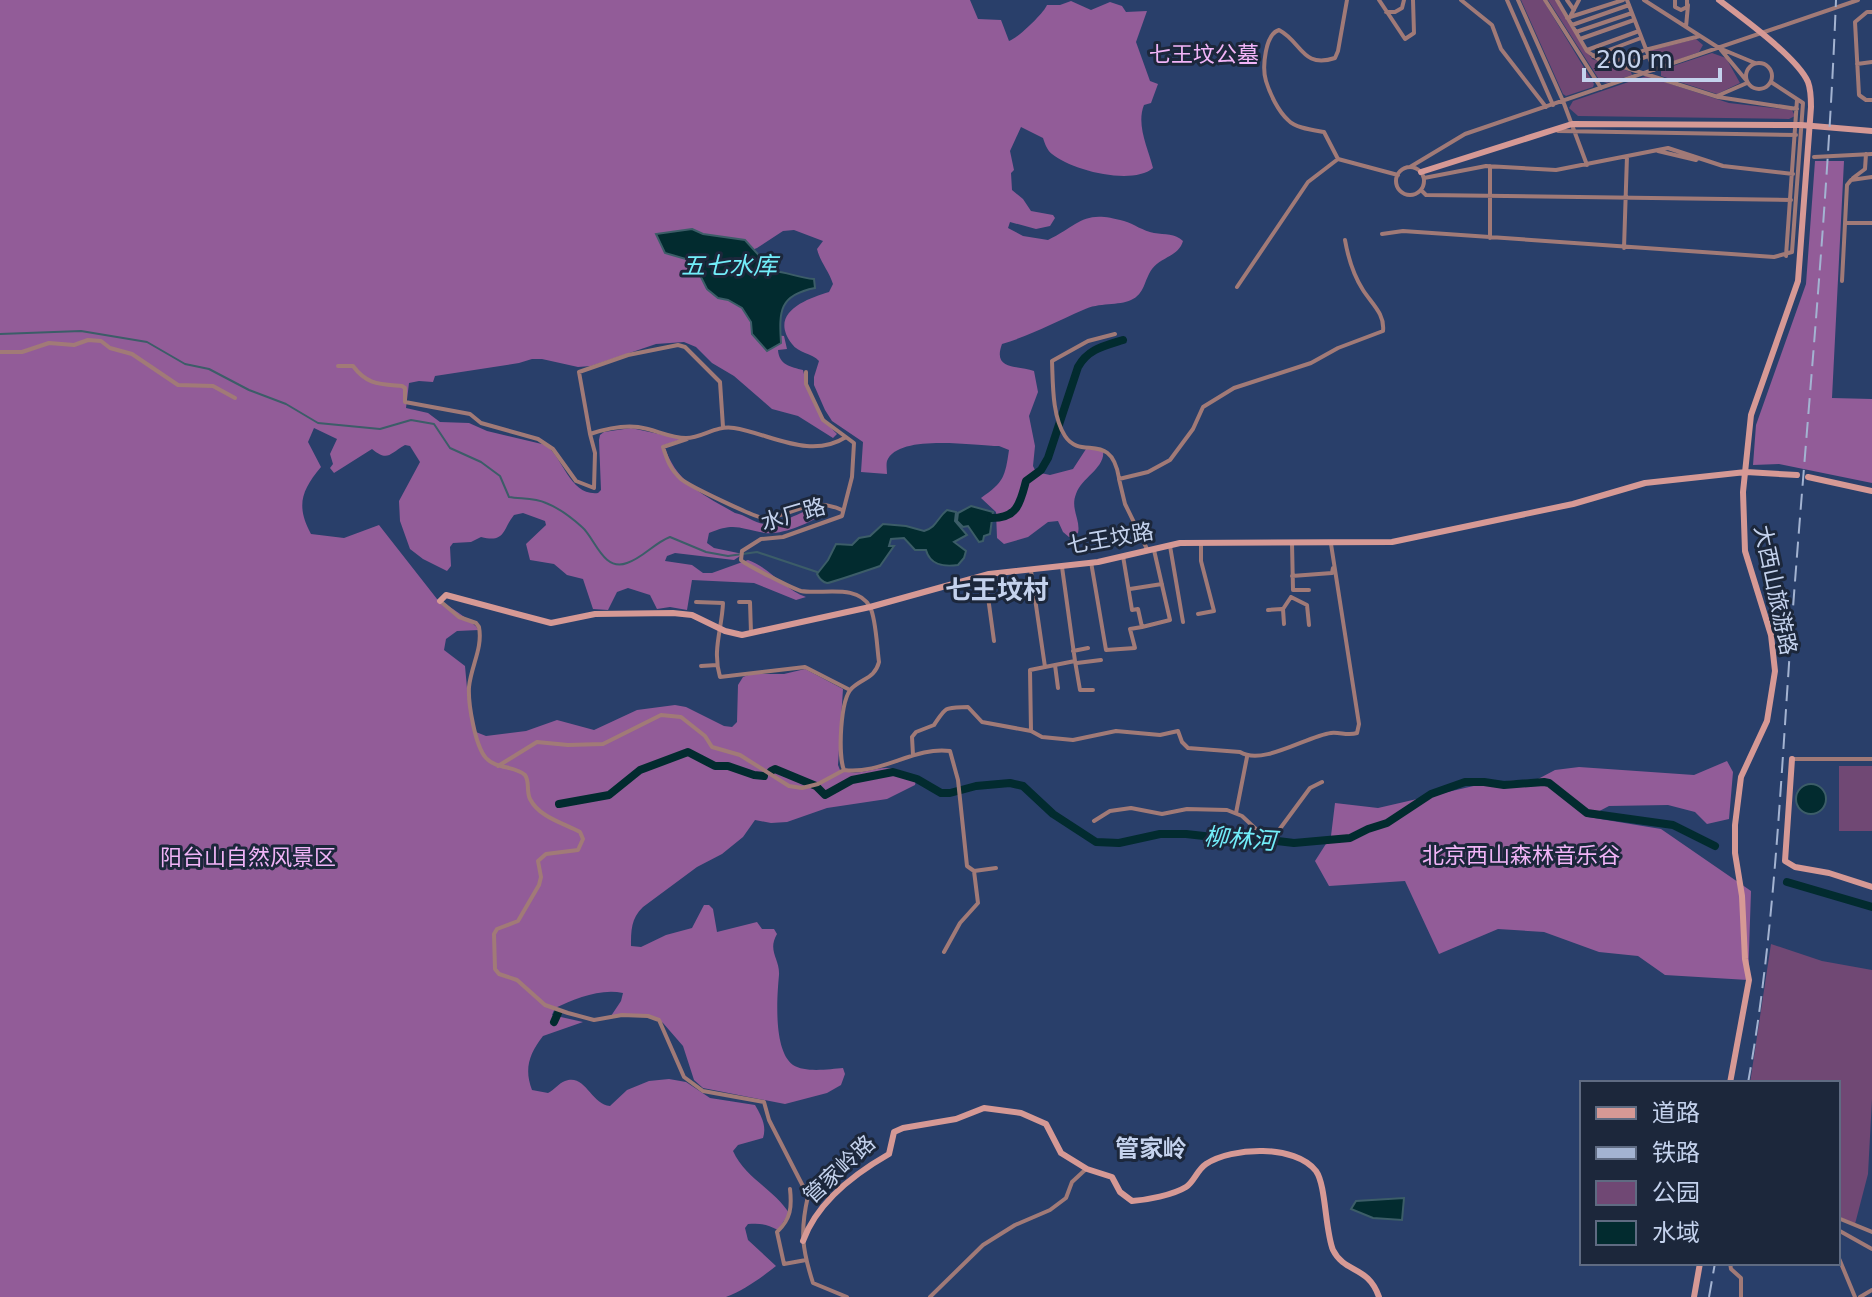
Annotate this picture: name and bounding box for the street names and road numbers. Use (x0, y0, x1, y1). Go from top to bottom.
street label: 水厂路 (758, 493, 828, 536)
street label: 七王坟路 (1065, 519, 1156, 558)
street label: 大西山旅游路 (1750, 523, 1801, 657)
street label: 管家岭路 (799, 1130, 880, 1209)

